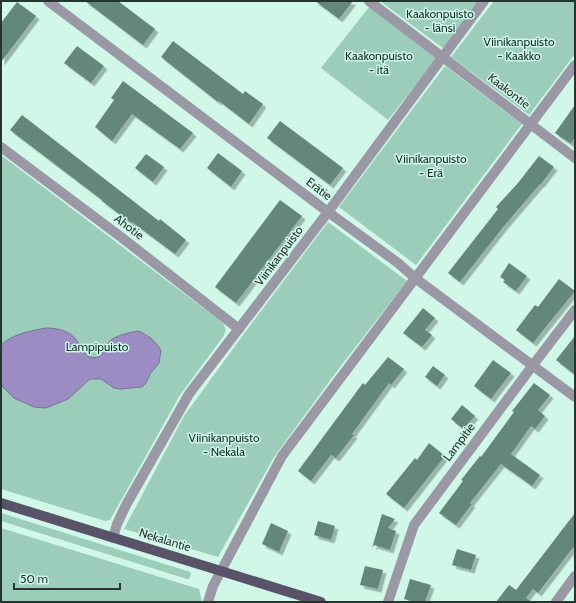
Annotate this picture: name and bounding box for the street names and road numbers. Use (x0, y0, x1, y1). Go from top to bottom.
street label: Kaakontie (485, 69, 533, 112)
street label: Erätie (303, 174, 335, 203)
street label: Ahotie (112, 211, 147, 243)
street label: Viinikanpuisto (251, 222, 306, 289)
street label: Lampitie (439, 420, 478, 464)
street label: Nekalantie (137, 525, 193, 555)

